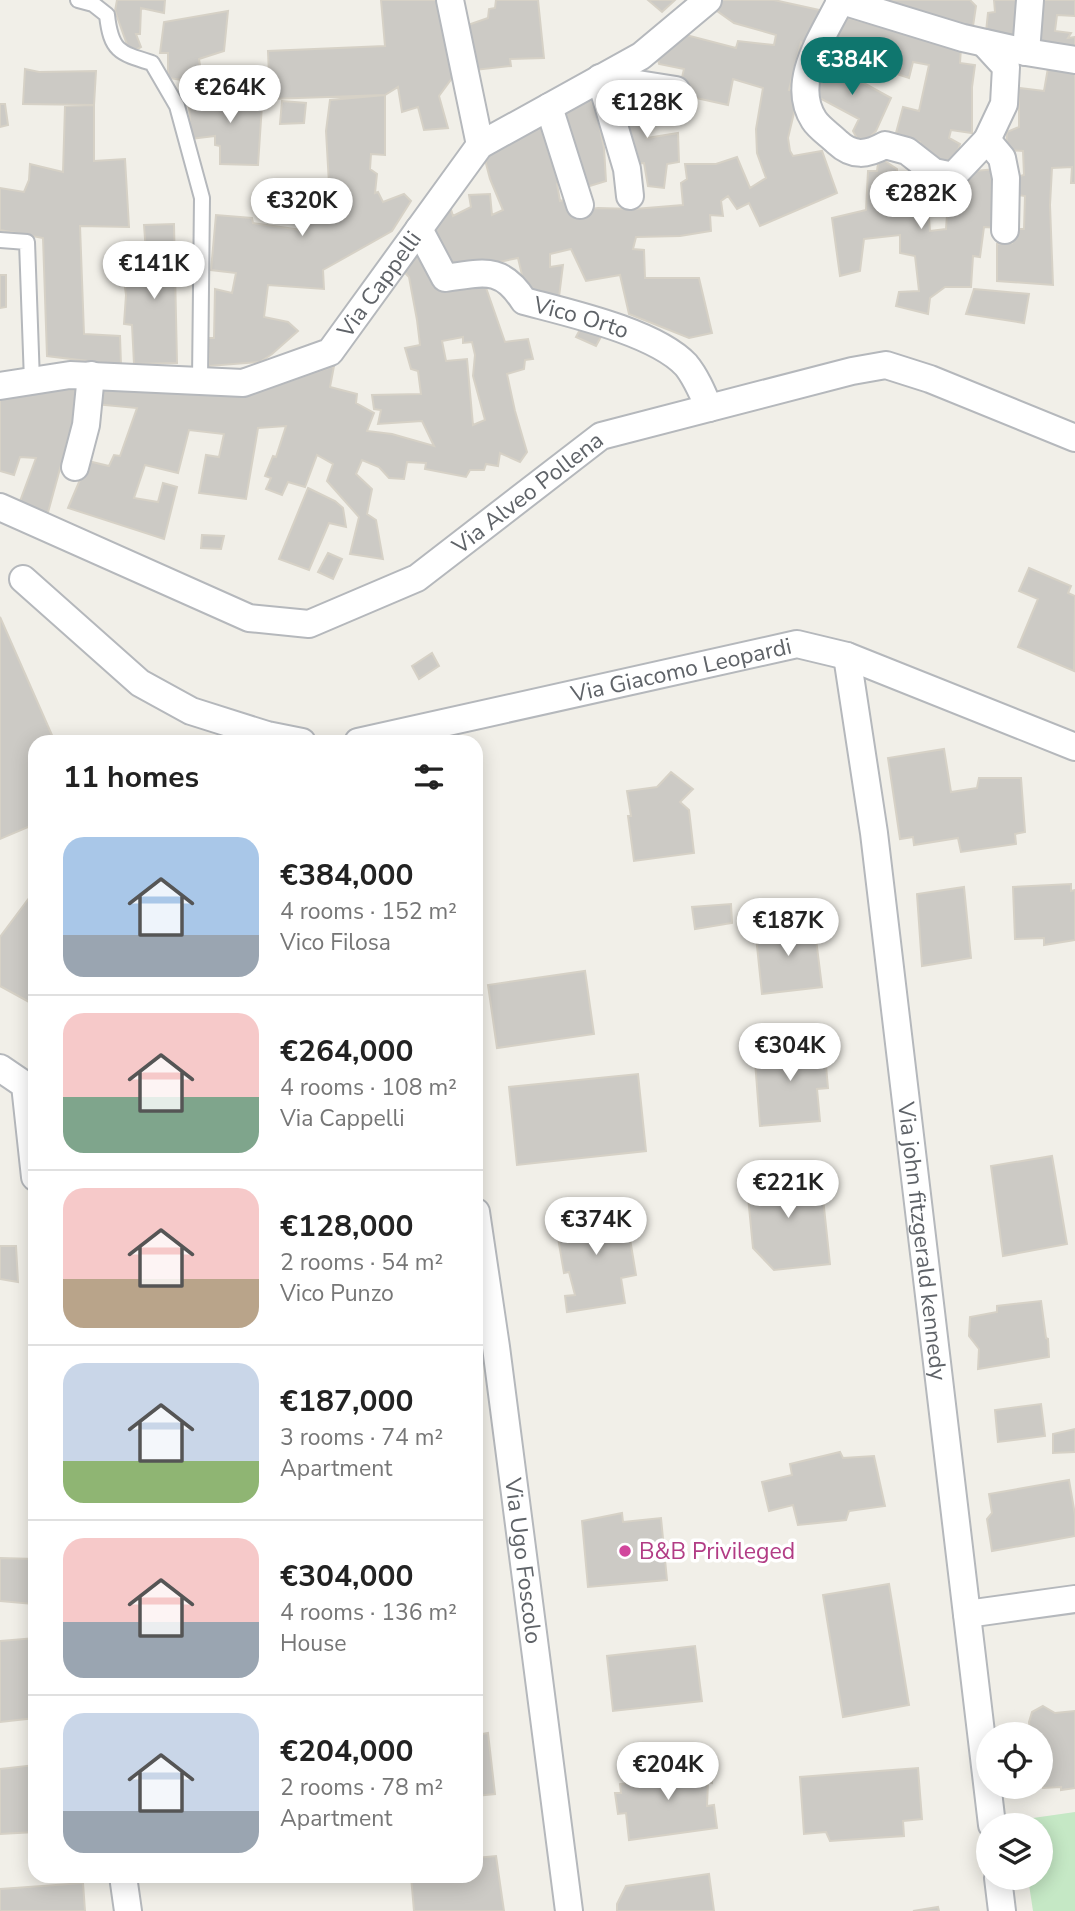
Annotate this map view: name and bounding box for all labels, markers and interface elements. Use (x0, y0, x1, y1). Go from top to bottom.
pin: €384K (803, 38, 901, 97)
text: €384K (817, 44, 887, 75)
pin: €264K (181, 66, 279, 125)
text: €264K (195, 72, 265, 103)
pin: €128K (598, 80, 696, 140)
text: €128K (612, 87, 682, 118)
pin: €282K (872, 172, 970, 231)
pin: €320K (253, 178, 351, 238)
text: €282K (886, 178, 956, 209)
text: €320K (267, 185, 337, 216)
street label: Via Cappelli (329, 225, 428, 345)
pin: €141K (105, 242, 203, 301)
text: €141K (119, 248, 189, 279)
street label: Vico Orto (529, 288, 633, 346)
street label: Via Alveo Pollena (445, 424, 610, 562)
street label: Via Giacomo Leopardi (567, 630, 794, 710)
text: 11 homes (63, 757, 199, 798)
icon: filters (410, 758, 448, 796)
text: €384,000 (280, 855, 413, 896)
icon: home (119, 865, 203, 949)
text: 4 rooms · 152 m² (280, 896, 457, 927)
pin: €187K (739, 898, 837, 958)
text: €187K (753, 905, 823, 936)
text: Vico Filosa (280, 927, 391, 958)
pin: €304K (741, 1024, 839, 1083)
text: €304K (755, 1030, 825, 1061)
text: €264,000 (280, 1031, 413, 1072)
icon: home (119, 1041, 203, 1125)
text: 4 rooms · 108 m² (280, 1072, 457, 1103)
street label: Via john fitzgerald kennedy (890, 1099, 955, 1382)
text: Via Cappelli (280, 1103, 405, 1134)
pin: €221K (739, 1160, 837, 1220)
text: €221K (753, 1167, 823, 1198)
pin: €374K (547, 1198, 645, 1257)
text: €374K (561, 1204, 631, 1235)
text: €128,000 (280, 1206, 413, 1247)
icon: home (119, 1216, 203, 1300)
text: 2 rooms · 54 m² (280, 1247, 443, 1278)
text: Vico Punzo (280, 1278, 394, 1309)
text: €187,000 (280, 1381, 413, 1422)
icon: home (119, 1391, 203, 1475)
text: 3 rooms · 74 m² (280, 1422, 443, 1453)
text: Apartment (280, 1453, 392, 1484)
street label: Via Ugo Foscolo (497, 1475, 550, 1646)
place label: B&B Privileged (639, 1536, 795, 1567)
marker: B&B Privileged (617, 1543, 633, 1559)
text: €304,000 (280, 1556, 413, 1597)
icon: home (119, 1566, 203, 1650)
text: 4 rooms · 136 m² (280, 1597, 457, 1628)
text: House (280, 1628, 347, 1659)
map controls (976, 1722, 1053, 1890)
button: locate (976, 1722, 1053, 1799)
text: €204,000 (280, 1731, 413, 1772)
icon: home (119, 1741, 203, 1825)
pin: €204K (619, 1742, 717, 1802)
text: €204K (633, 1749, 703, 1780)
text: 2 rooms · 78 m² (280, 1772, 443, 1803)
text: Apartment (280, 1803, 392, 1834)
button: layers (976, 1813, 1053, 1890)

